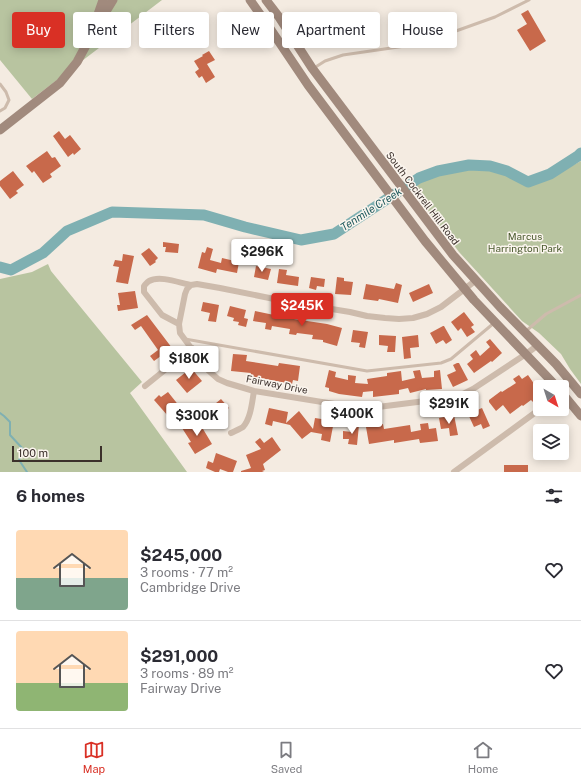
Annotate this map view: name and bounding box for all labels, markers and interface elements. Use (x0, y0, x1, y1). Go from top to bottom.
chip: Buy (12, 12, 65, 48)
chip: Rent (73, 12, 131, 48)
chip: Filters (139, 12, 209, 48)
chip: New (217, 12, 274, 48)
chip: Apartment (282, 12, 380, 48)
chip: House (388, 12, 457, 48)
street label: South Cockrell Hill Road (384, 149, 462, 247)
water label: Tenmile Creek (338, 185, 404, 233)
park label: Marcus Harrington Park (488, 230, 563, 254)
pin: $296K (234, 239, 290, 273)
text: $296K (240, 244, 284, 259)
pin: $245K (274, 293, 330, 327)
text: $245K (280, 298, 324, 313)
pin: $180K (161, 346, 217, 380)
text: $180K (169, 351, 209, 366)
street label: Fairway Drive (245, 372, 309, 396)
north arrow (533, 380, 569, 416)
map controls (533, 380, 569, 460)
pin: $291K (421, 391, 477, 425)
text: $291K (429, 396, 469, 411)
pin: $400K (324, 401, 380, 435)
pin: $300K (169, 403, 225, 437)
text: $400K (330, 406, 374, 421)
text: $300K (175, 408, 219, 423)
button: layers (533, 424, 569, 460)
scale bar (12, 444, 102, 463)
text: 100 m (18, 447, 48, 459)
icon: filters (543, 485, 565, 507)
text: 6 homes (16, 486, 85, 506)
text: $245,000 (140, 545, 222, 565)
icon: home (48, 546, 96, 594)
icon: heart (543, 559, 565, 581)
text: 3 rooms · 77 m² (140, 565, 233, 580)
text: Cambridge Drive (140, 580, 241, 595)
text: $291,000 (140, 646, 218, 666)
icon: home (48, 647, 96, 695)
icon: heart (543, 660, 565, 682)
text: 3 rooms · 89 m² (140, 666, 234, 681)
text: Fairway Drive (140, 681, 221, 696)
tab: Map (83, 739, 105, 775)
tab: Saved (271, 739, 302, 775)
tab: Home (468, 739, 498, 775)

